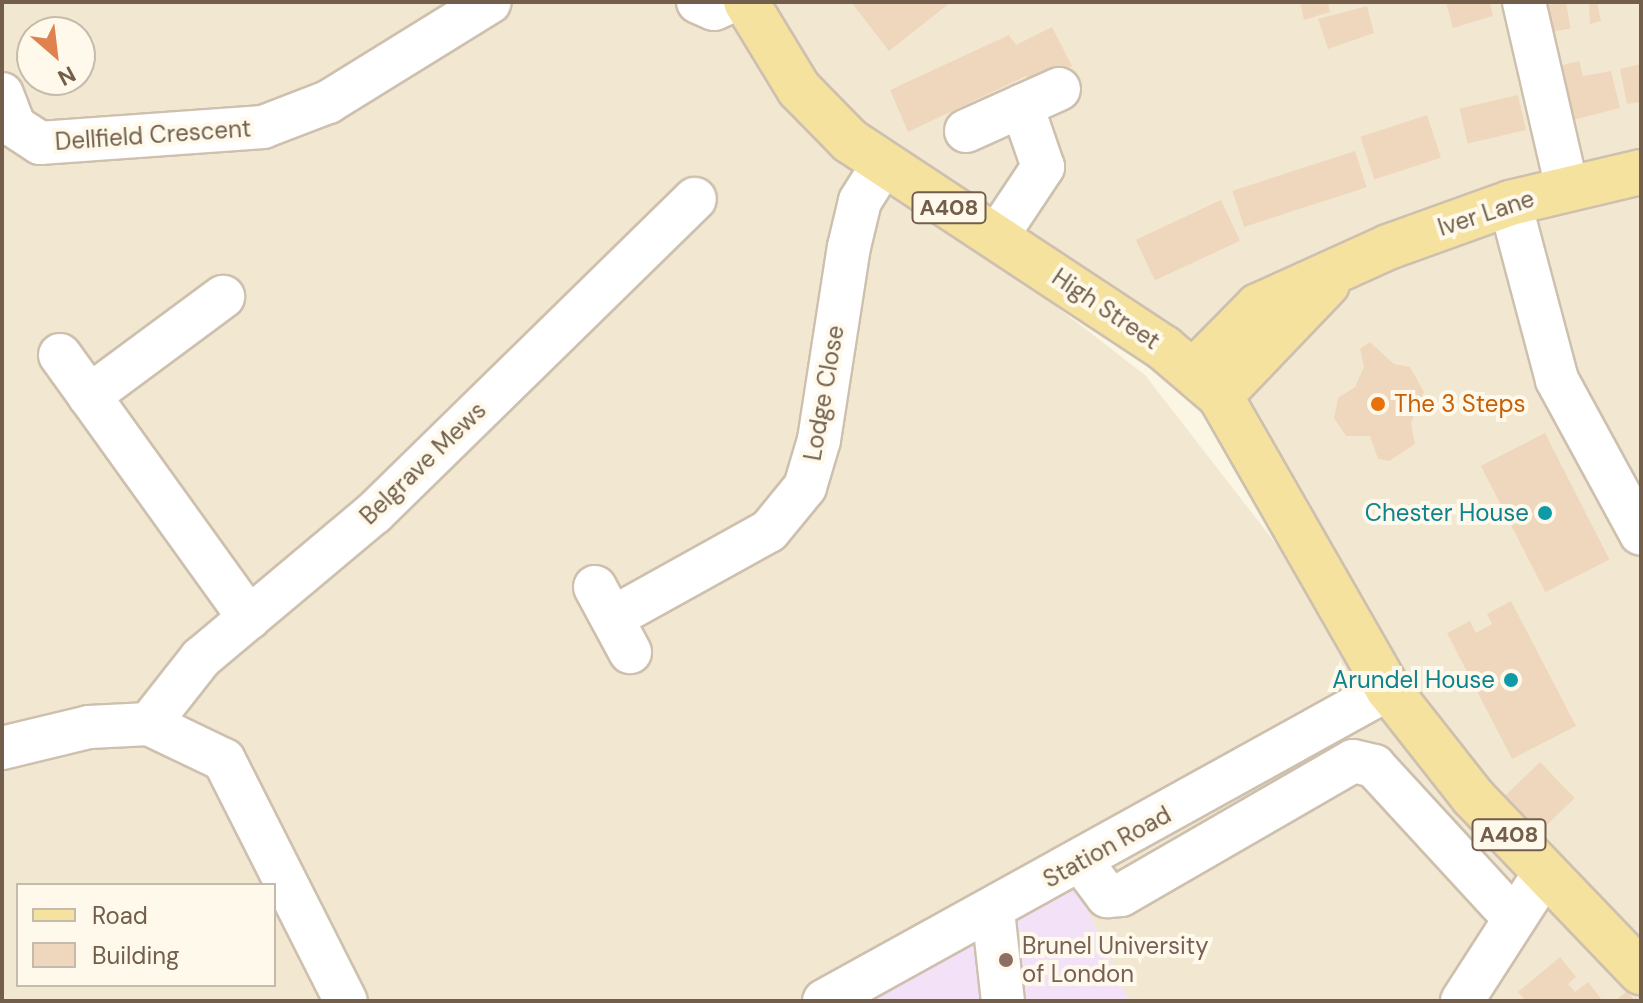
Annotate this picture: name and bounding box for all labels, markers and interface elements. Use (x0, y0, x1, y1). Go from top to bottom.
north arrow (16, 16, 96, 96)
text: N (53, 59, 80, 92)
street label: Dellfield Crescent (54, 114, 252, 156)
street label: Iver Lane (1434, 184, 1538, 242)
road number: A408 (911, 190, 987, 226)
street label: High Street (1047, 262, 1165, 356)
street label: Lodge Close (798, 323, 850, 463)
place label: The 3 Steps (1394, 390, 1526, 418)
marker: The 3 Steps (1369, 395, 1387, 413)
street label: Belgrave Mews (354, 396, 492, 530)
place label: Chester House (1365, 499, 1529, 527)
marker: Chester House (1536, 504, 1554, 522)
place label: Arundel House (1332, 666, 1495, 694)
marker: Arundel House (1502, 671, 1520, 689)
street label: Station Road (1038, 800, 1176, 894)
road number: A408 (1471, 817, 1547, 853)
legend (16, 883, 276, 987)
text: Road (92, 900, 148, 931)
place label: Brunel University of London (1022, 932, 1209, 988)
text: Building (92, 940, 179, 971)
marker: Brunel University of London (997, 951, 1015, 969)

